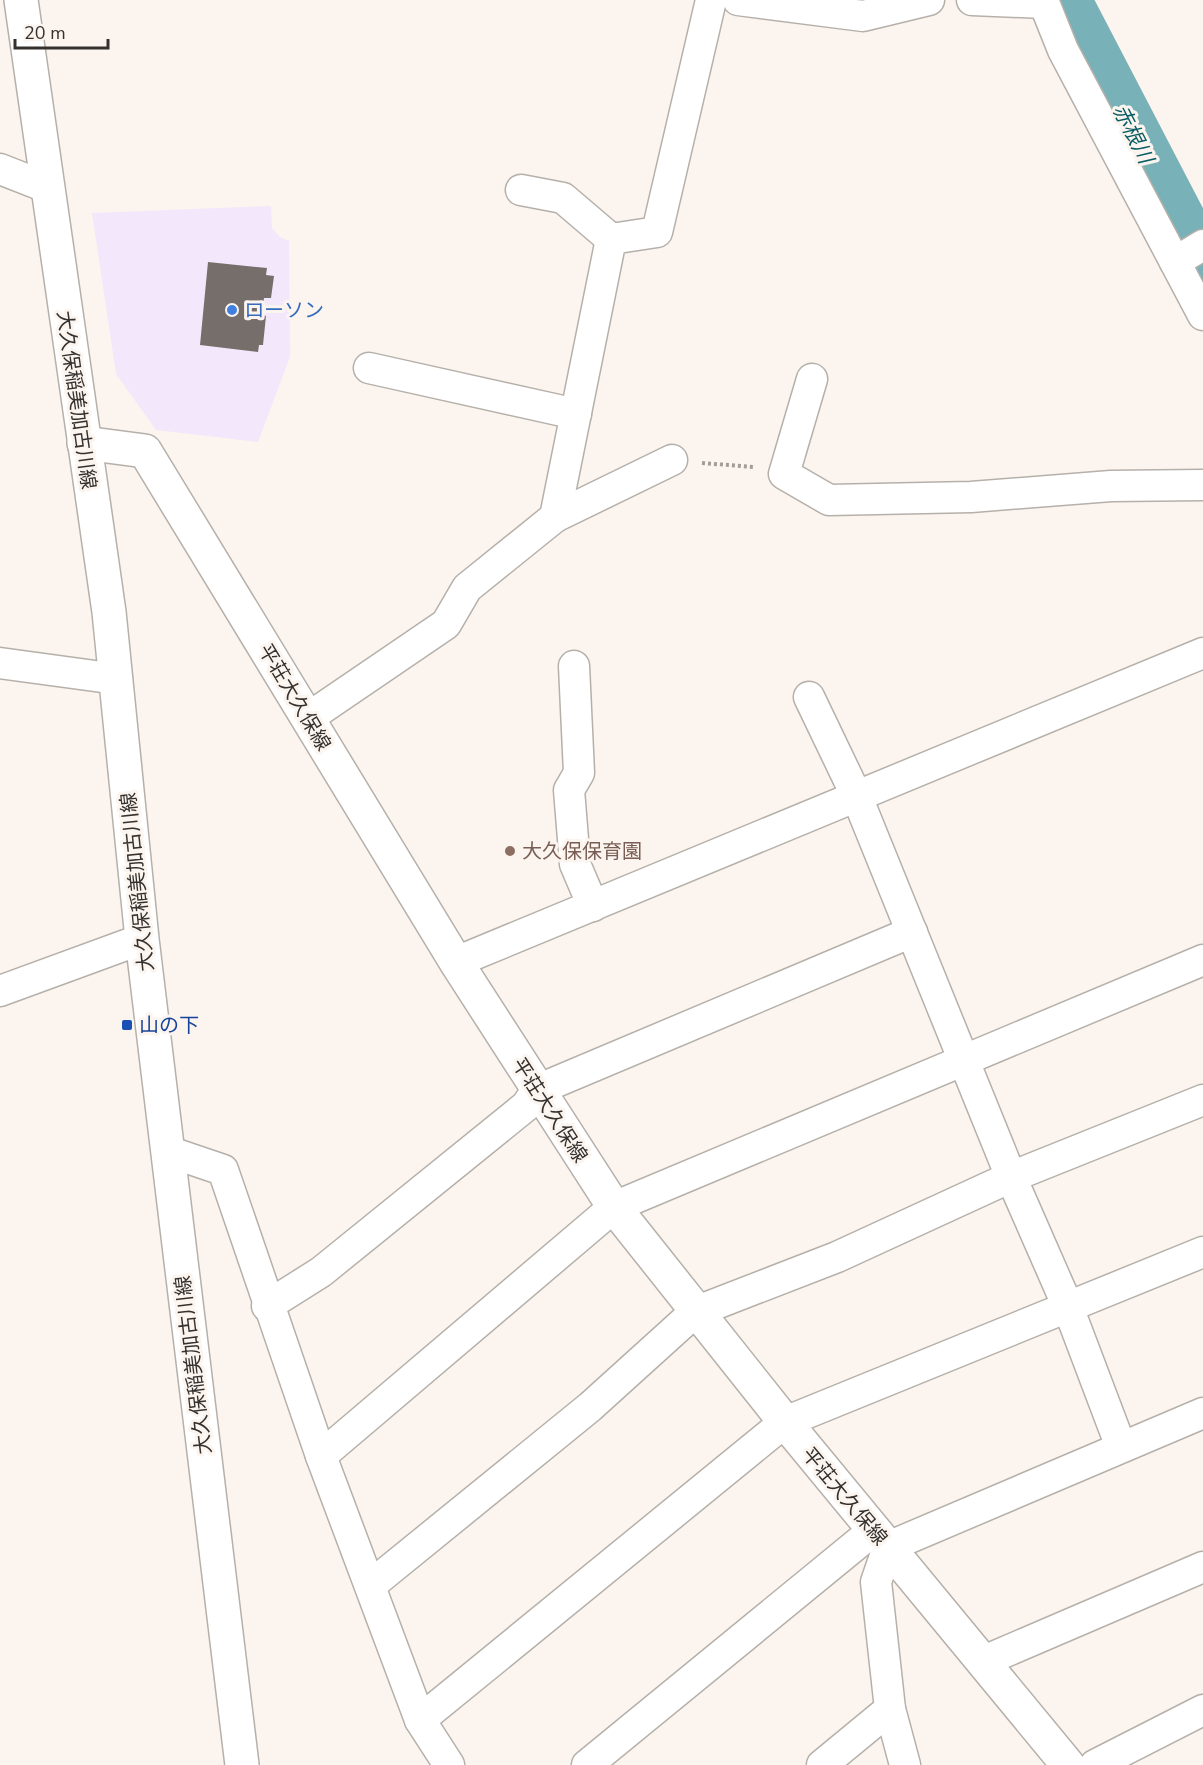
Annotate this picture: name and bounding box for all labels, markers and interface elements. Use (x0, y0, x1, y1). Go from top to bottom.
scale bar (15, 12, 108, 50)
text: 20 m (24, 21, 66, 45)
water label: 赤根川 (1106, 100, 1161, 170)
place label: ローソン (244, 297, 324, 324)
marker: ローソン (225, 303, 239, 317)
street label: 大久保稲美加古川線 (51, 309, 102, 491)
street label: 平荘大久保線 (252, 639, 337, 756)
street label: 大久保稲美加古川線 (115, 791, 160, 973)
place label: 大久保保育園 (522, 838, 642, 865)
marker: 大久保保育園 (503, 844, 517, 858)
place label: 山の下 (139, 1012, 199, 1039)
marker: 山の下 (120, 1018, 134, 1032)
street label: 平荘大久保線 (506, 1053, 594, 1168)
street label: 大久保稲美加古川線 (169, 1274, 218, 1456)
street label: 平荘大久保線 (796, 1442, 894, 1551)

